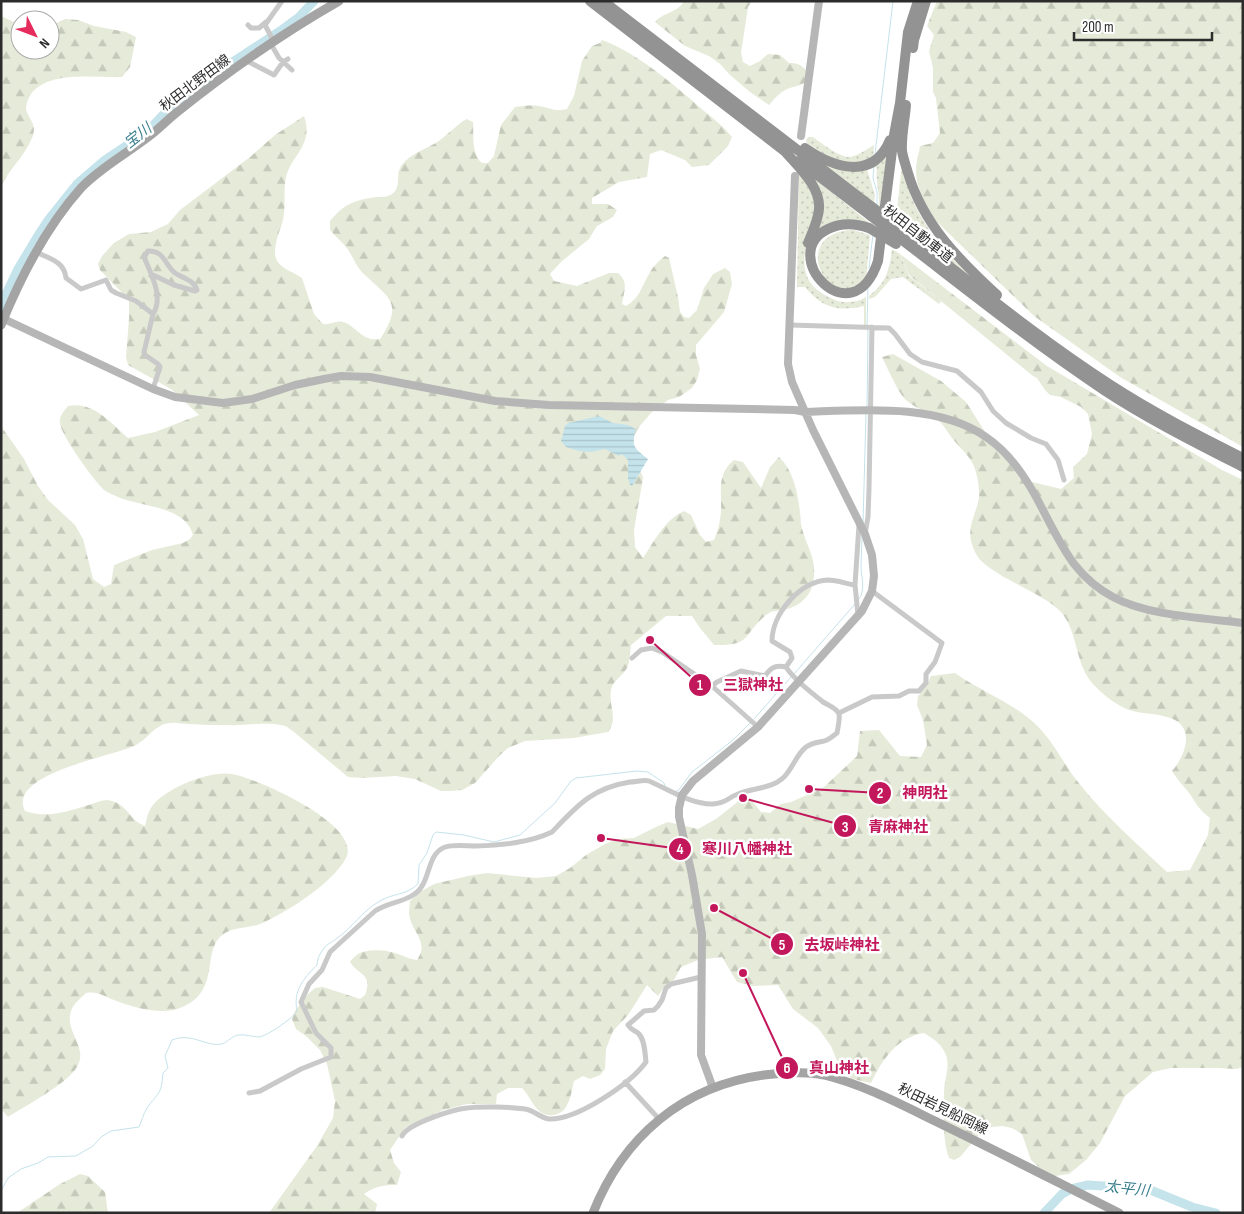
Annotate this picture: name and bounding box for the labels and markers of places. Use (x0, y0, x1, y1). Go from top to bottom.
callout: 三獄神社 (688, 670, 793, 700)
callout: 神明社 (867, 778, 957, 808)
callout: 青麻神社 (833, 811, 938, 841)
callout: 寒川八幡神社 (667, 834, 802, 864)
callout: 去坂峠神社 (770, 929, 890, 959)
callout: 真山神社 (774, 1053, 879, 1083)

